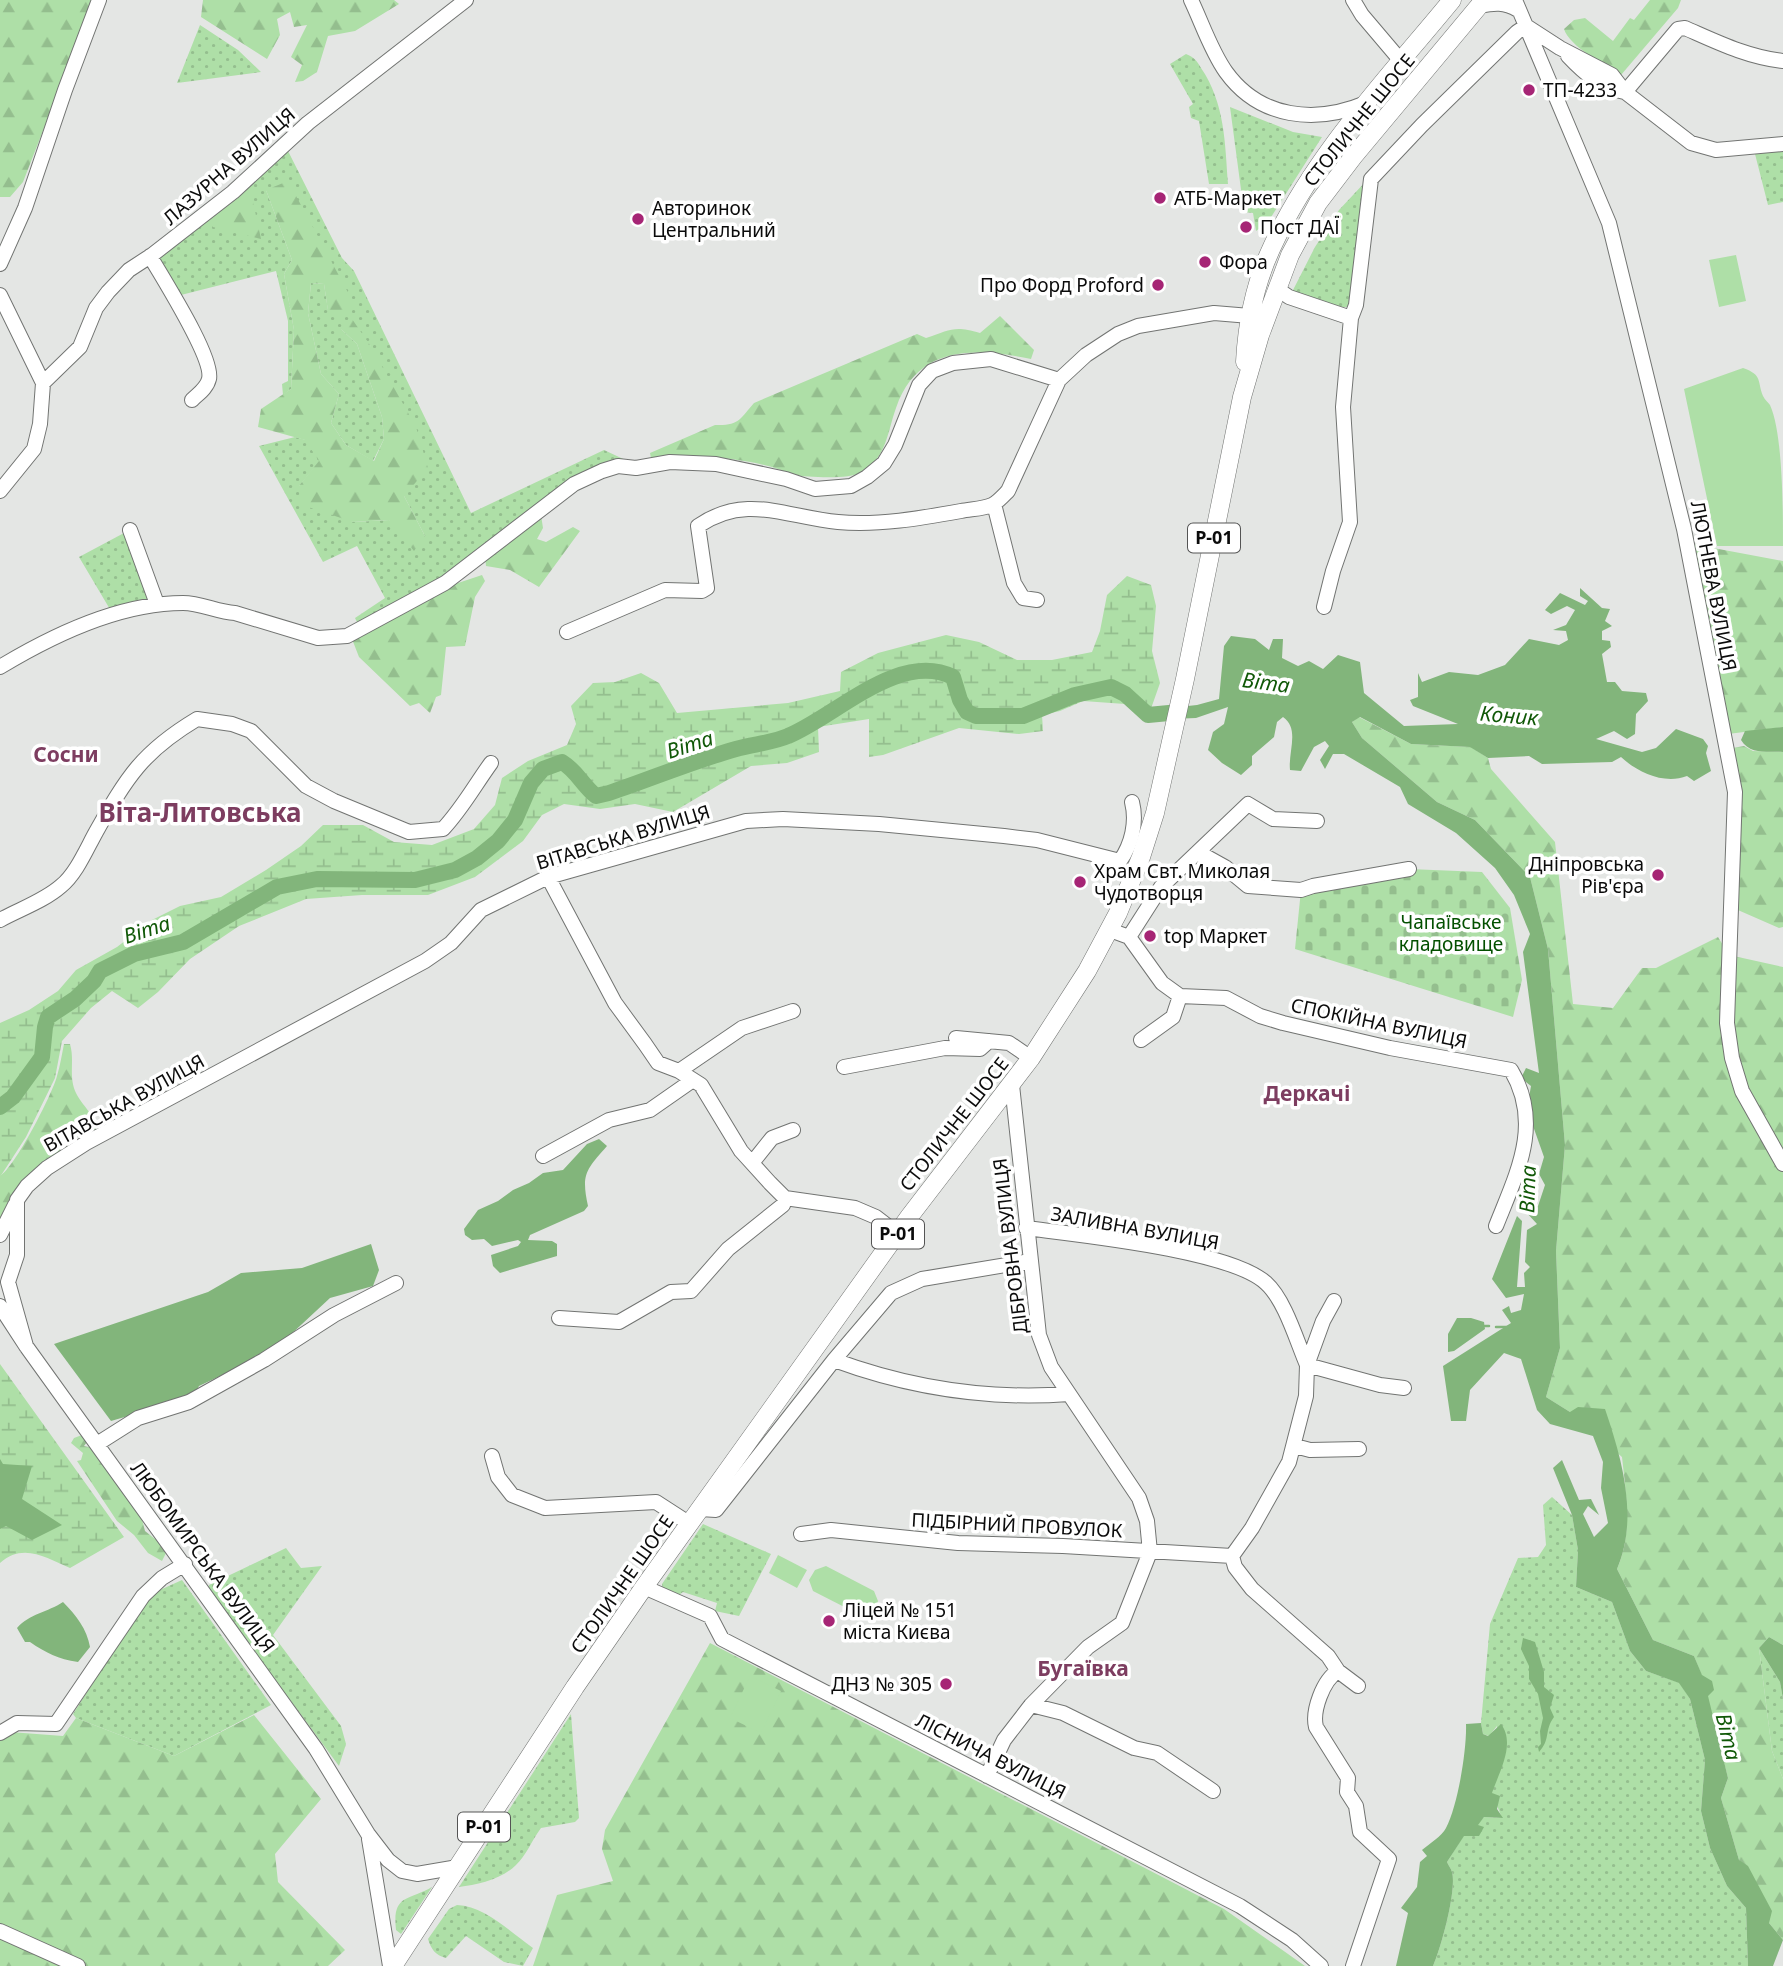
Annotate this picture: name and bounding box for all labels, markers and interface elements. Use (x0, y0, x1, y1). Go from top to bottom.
street label: СТОЛИЧНЕ ШОСЕ (1297, 48, 1421, 192)
place label: ТП-4233 (1543, 77, 1617, 103)
marker: ТП-4233 (1521, 82, 1537, 98)
street label: ЛАЗУРНА ВУЛИЦЯ (157, 101, 301, 231)
place label: АТБ-Маркет (1174, 185, 1281, 211)
marker: АТБ-Маркет (1152, 190, 1168, 206)
place label: Авторинок Центральний (652, 195, 776, 243)
marker: Авторинок Центральний (630, 211, 646, 227)
place label: Пост ДАЇ (1260, 214, 1340, 240)
marker: Пост ДАЇ (1238, 219, 1254, 235)
place label: Фора (1219, 249, 1268, 275)
marker: Фора (1197, 254, 1213, 270)
place label: Про Форд Proford (980, 272, 1144, 298)
marker: Про Форд Proford (1150, 277, 1166, 293)
street label: ЛЮТНЕВА ВУЛИЦЯ (1685, 499, 1743, 673)
road number: Р-01 (1188, 524, 1240, 552)
water label: Віта (1241, 665, 1292, 699)
water label: Коник (1479, 699, 1541, 732)
water label: Віта (663, 723, 717, 765)
district label: Сосни (33, 740, 99, 768)
district label: Віта-Литовська (98, 794, 302, 830)
street label: ВІТАВСЬКА ВУЛИЦЯ (533, 798, 713, 876)
place label: Дніпровська Рів'єра (1529, 851, 1644, 899)
place label: Храм Свт. Миколая Чудотворця (1094, 858, 1270, 906)
marker: Дніпровська Рів'єра (1650, 867, 1666, 883)
marker: Храм Свт. Миколая Чудотворця (1072, 874, 1088, 890)
water label: Віта (120, 908, 174, 950)
park label: Чапаївське кладовище (1399, 909, 1503, 957)
place label: top Маркет (1164, 923, 1267, 949)
marker: top Маркет (1142, 928, 1158, 944)
street label: СПОКІЙНА ВУЛИЦЯ (1289, 992, 1469, 1054)
street label: ВІТАВСЬКА ВУЛИЦЯ (39, 1048, 209, 1158)
street label: СТОЛИЧНЕ ШОСЕ (893, 1052, 1015, 1196)
district label: Деркачі (1264, 1079, 1350, 1107)
street label: ДІБРОВНА ВУЛИЦЯ (986, 1157, 1034, 1335)
water label: Віта (1512, 1164, 1542, 1213)
street label: ЗАЛИВНА ВУЛИЦЯ (1049, 1200, 1221, 1256)
road number: Р-01 (872, 1219, 924, 1248)
street label: ЛЮБОМИРСЬКА ВУЛИЦЯ (125, 1456, 281, 1658)
street label: ПІДБІРНИЙ ПРОВУЛОК (911, 1506, 1123, 1544)
street label: СТОЛИЧНЕ ШОСЕ (564, 1510, 680, 1658)
place label: Ліцей № 151 міста Києва (843, 1597, 957, 1645)
marker: Ліцей № 151 міста Києва (821, 1613, 837, 1629)
district label: Бугаївка (1037, 1654, 1129, 1682)
place label: ДНЗ № 305 (831, 1671, 932, 1697)
marker: ДНЗ № 305 (938, 1676, 954, 1692)
street label: ЛІСНИЧА ВУЛИЦЯ (911, 1707, 1071, 1805)
water label: Віта (1710, 1710, 1748, 1763)
road number: Р-01 (458, 1812, 510, 1842)

